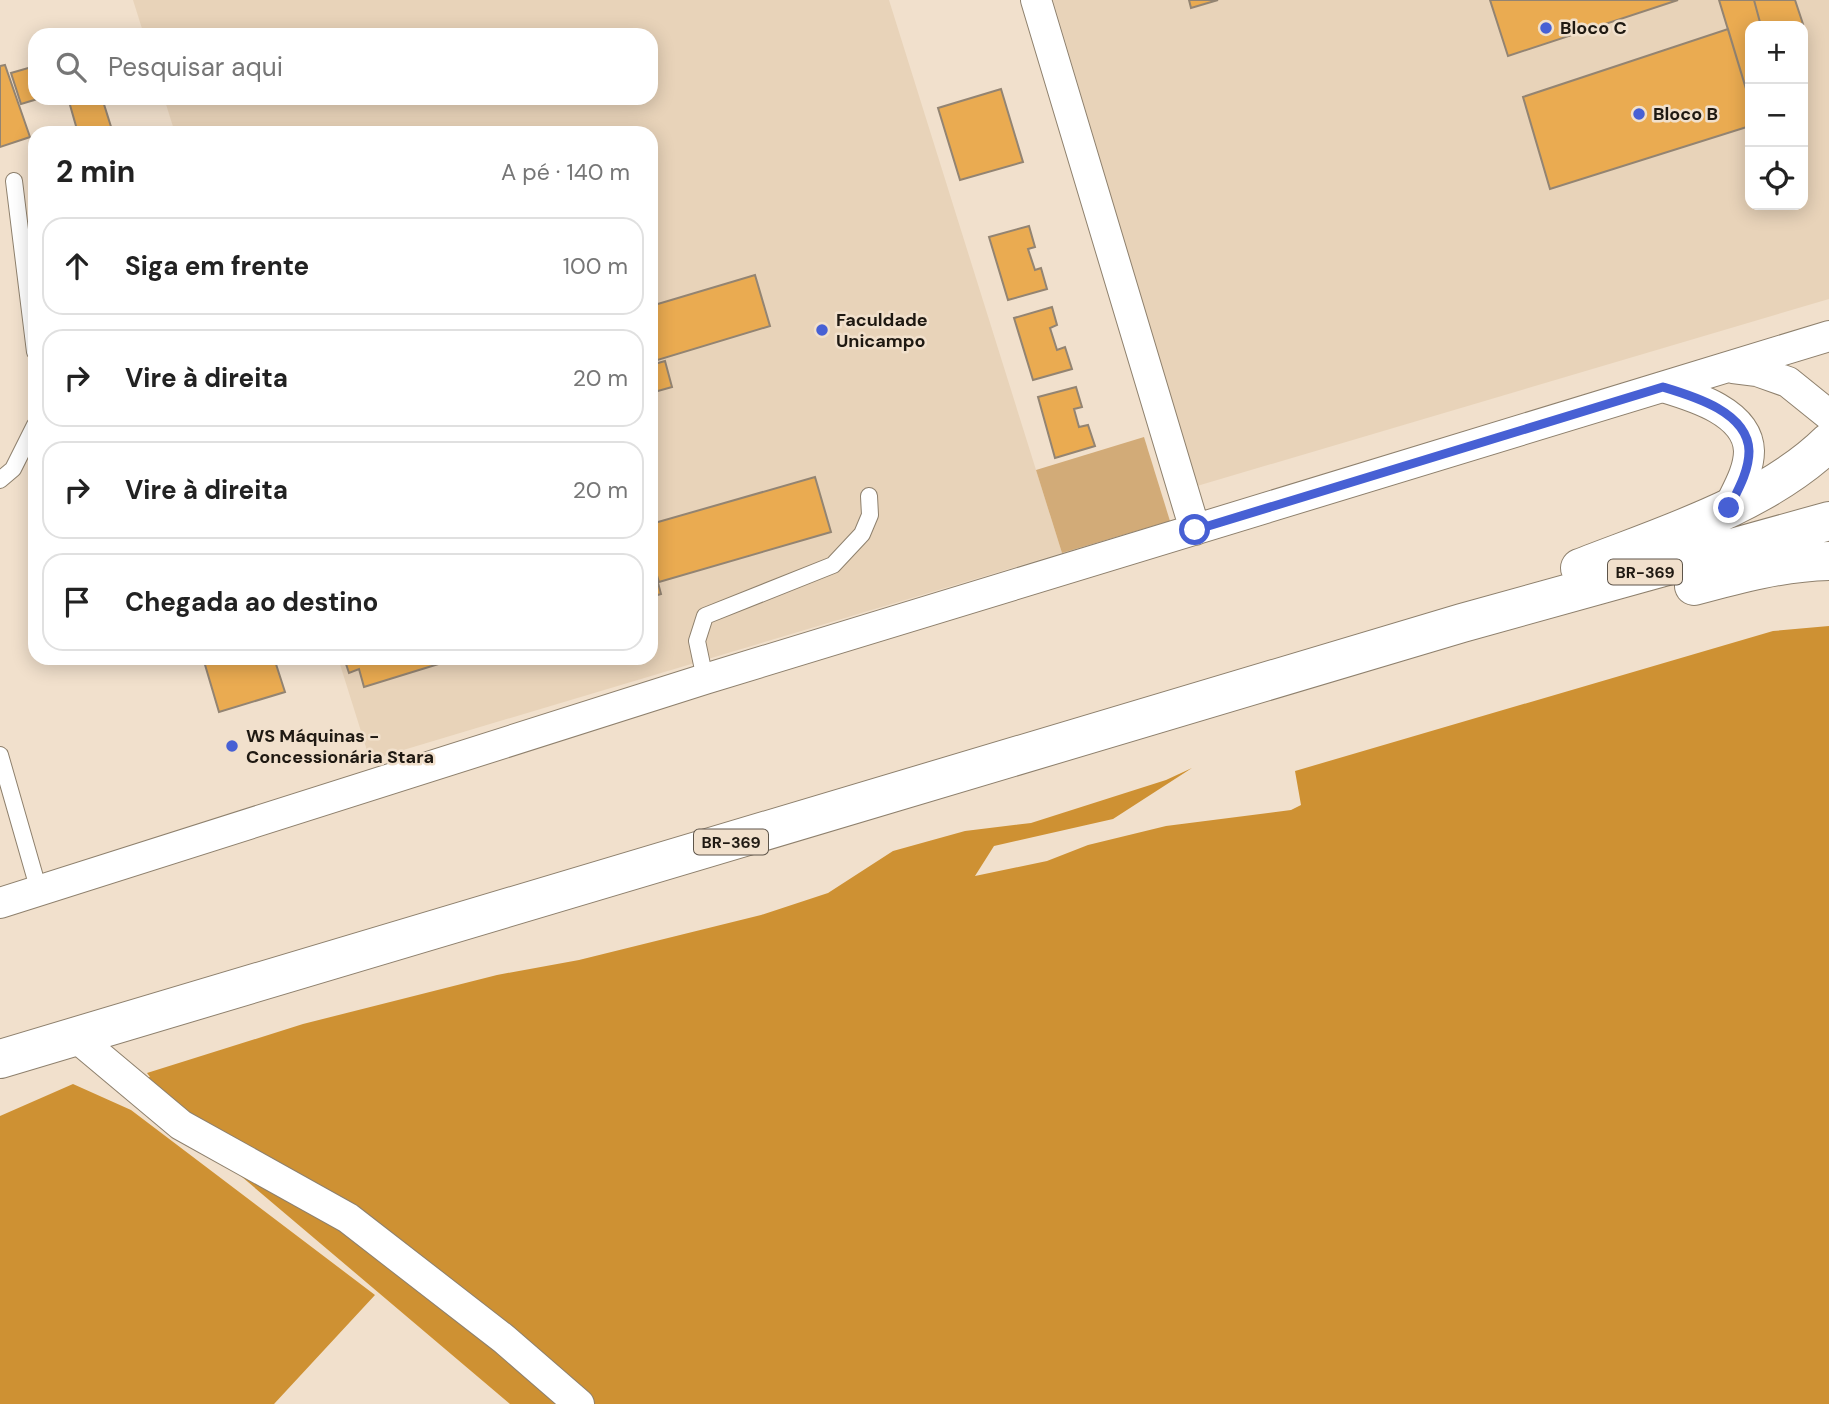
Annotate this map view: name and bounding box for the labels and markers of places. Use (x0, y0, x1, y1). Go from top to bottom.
place label: Bloco C (1560, 16, 1627, 40)
marker: Bloco C (1538, 20, 1554, 36)
place label: Bloco B (1653, 102, 1718, 126)
marker: Bloco B (1631, 106, 1647, 122)
place label: Faculdade Unicampo (836, 308, 928, 353)
marker: Faculdade Unicampo (814, 322, 830, 338)
place label: WS Máquinas - Concessionária Stara (246, 724, 434, 769)
marker: WS Máquinas - Concessionária Stara (224, 738, 240, 754)

